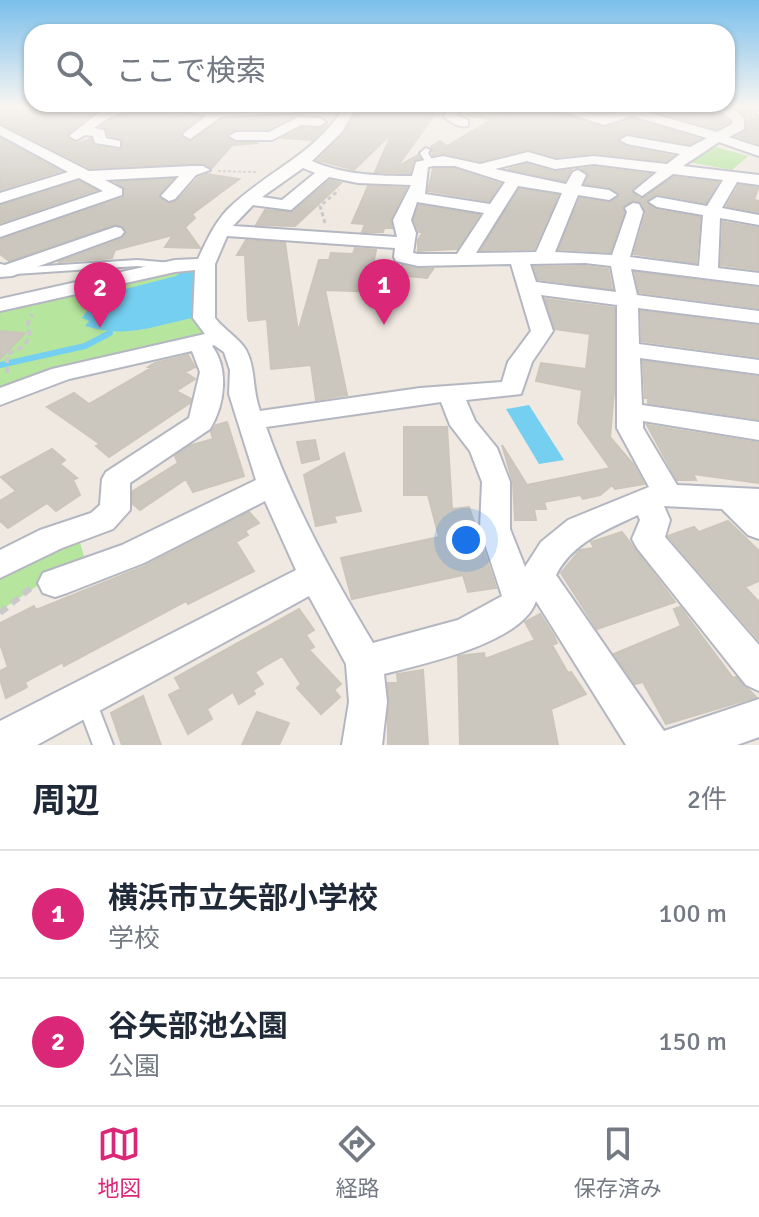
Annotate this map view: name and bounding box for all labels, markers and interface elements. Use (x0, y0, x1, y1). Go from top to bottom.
search box (24, 24, 735, 112)
icon: search (52, 46, 96, 90)
text: ここで検索 (116, 53, 266, 90)
pin: 1 (358, 259, 410, 325)
pin: 2 (74, 262, 126, 328)
your location (446, 520, 486, 560)
text: 周辺 (32, 780, 100, 822)
text: 2件 (687, 784, 727, 816)
text: 横浜市立矢部小学校 (108, 880, 378, 917)
text: 1 (51, 898, 65, 930)
text: 100 m (658, 898, 727, 930)
text: 学校 (108, 923, 160, 955)
text: 谷矢部池公園 (108, 1008, 288, 1045)
text: 2 (51, 1026, 65, 1058)
text: 150 m (658, 1026, 727, 1058)
text: 公園 (108, 1051, 160, 1083)
tab: 地図 (97, 1122, 141, 1202)
tab: 経路 (335, 1122, 380, 1202)
tab: 保存済み (574, 1122, 662, 1202)

